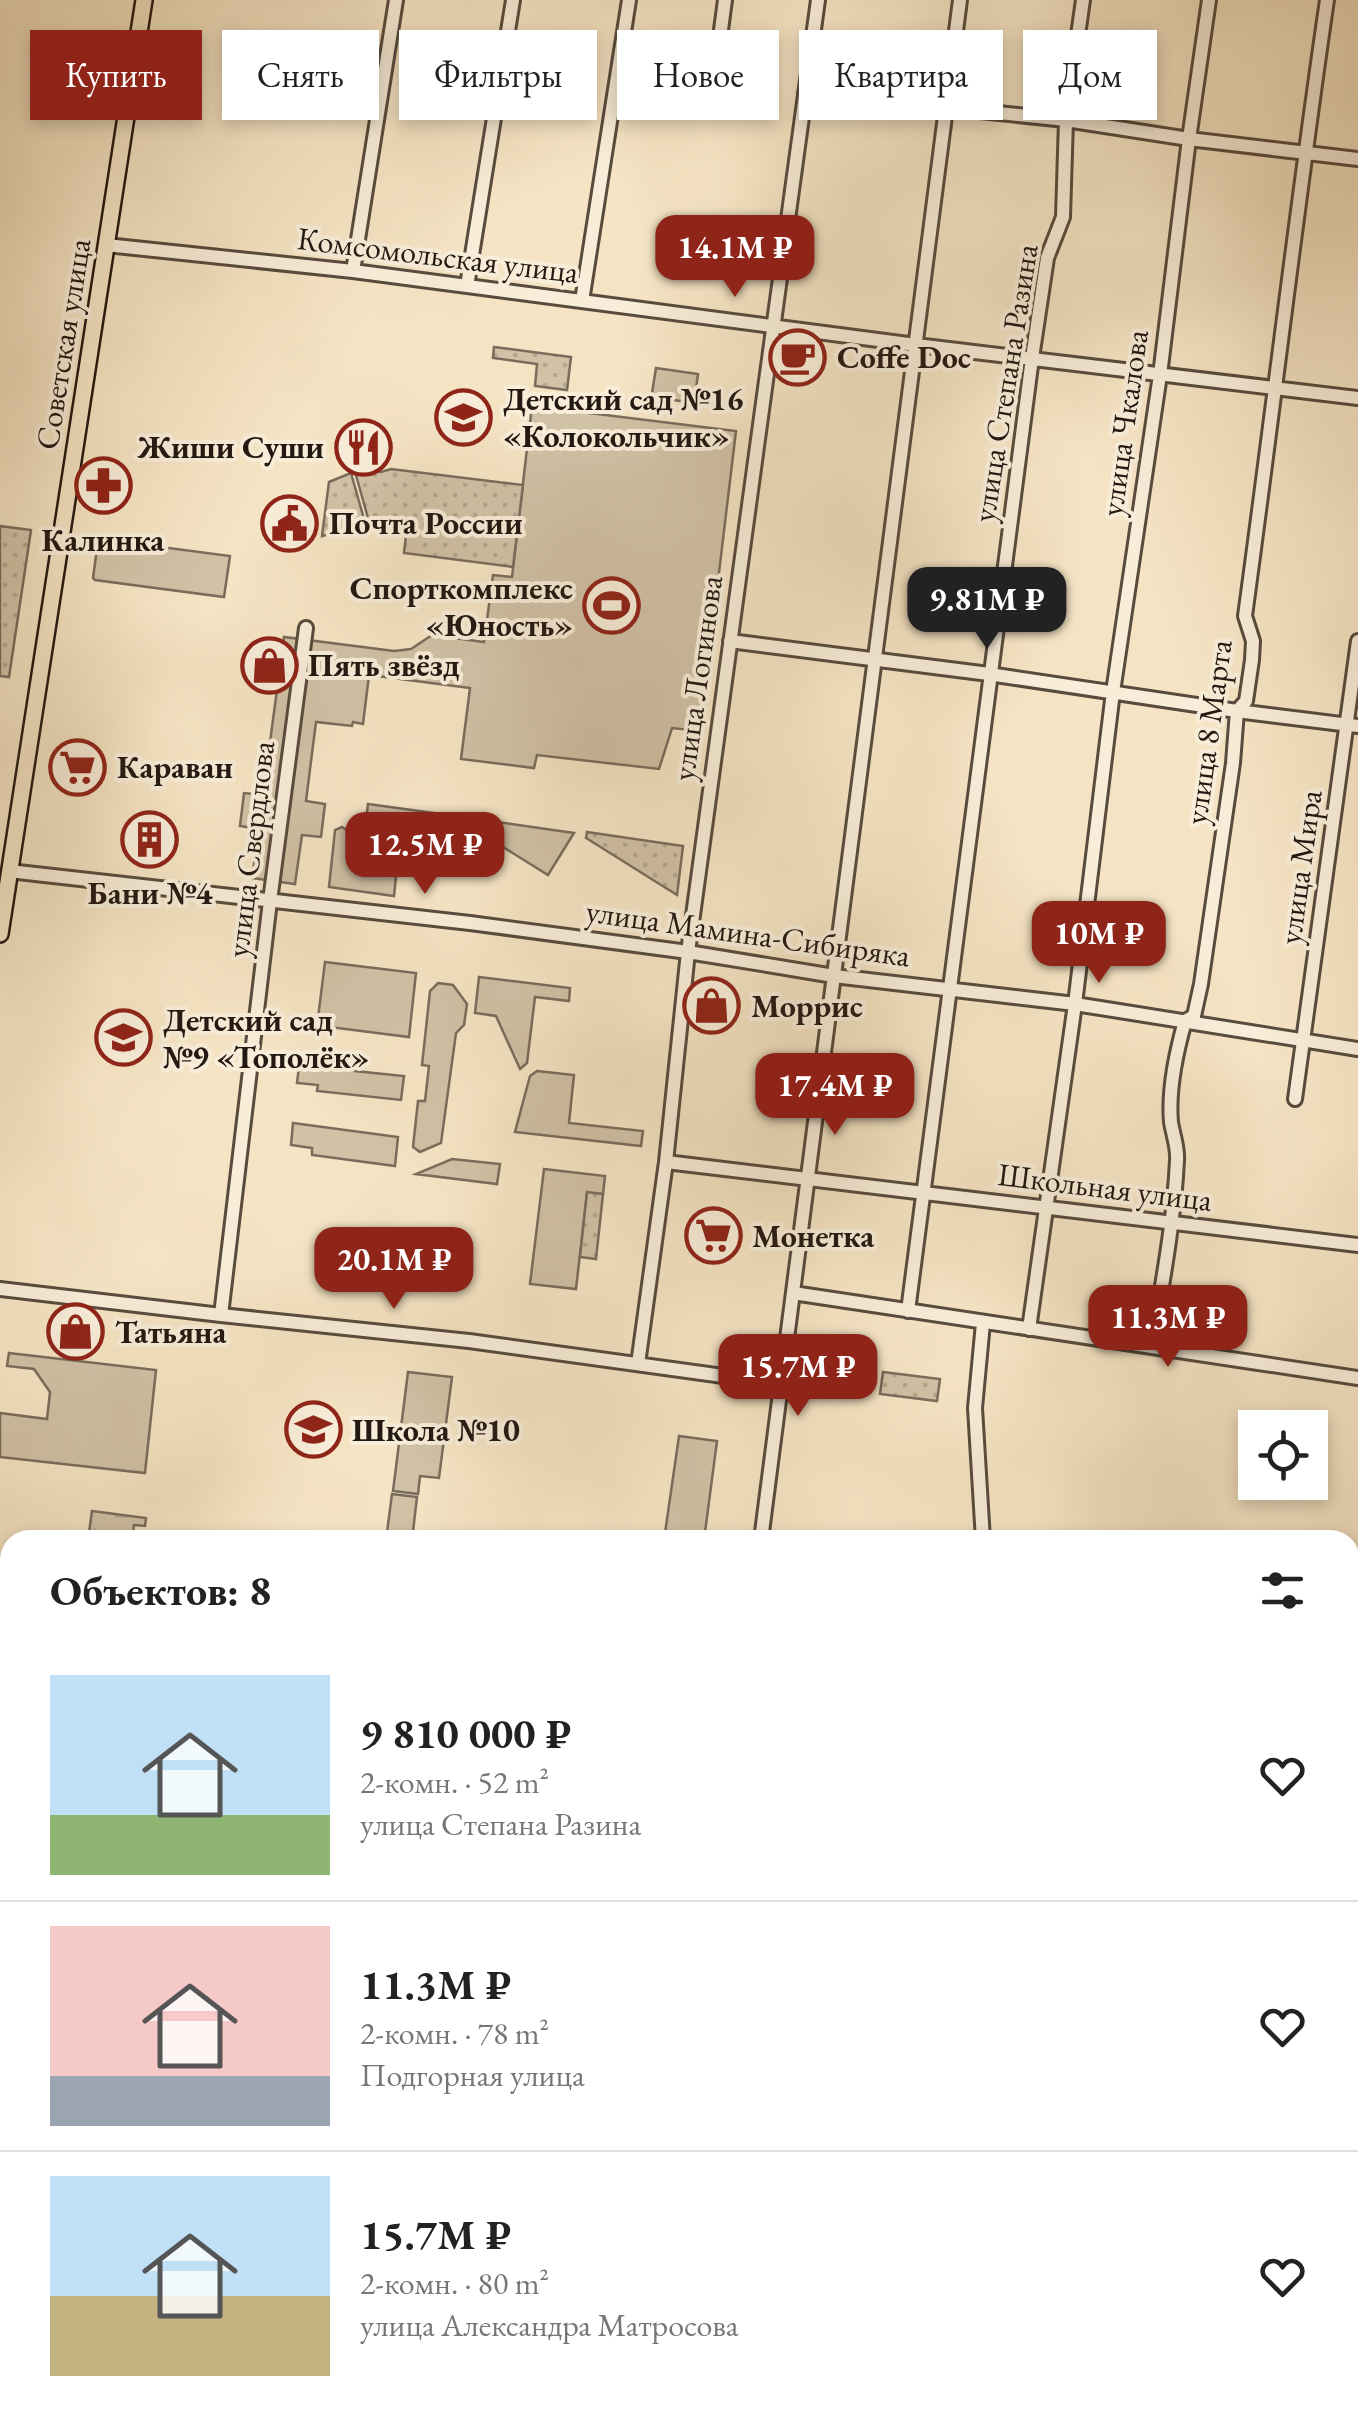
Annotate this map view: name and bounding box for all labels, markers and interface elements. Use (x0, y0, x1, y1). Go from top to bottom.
chip: Купить (30, 30, 202, 120)
chip: Снять (222, 30, 379, 120)
chip: Фильтры (399, 30, 597, 120)
chip: Новое (617, 30, 779, 120)
chip: Квартира (799, 30, 1003, 120)
chip: Дом (1023, 30, 1157, 120)
pin: 14.1M ₽ (643, 215, 827, 300)
street label: Комсомольская улица (295, 217, 581, 293)
text: 14.1M ₽ (677, 226, 793, 268)
street label: Советская улица (26, 235, 100, 453)
street label: улица Степана Разина (962, 241, 1048, 525)
cafe icon: Coffe Doc (768, 327, 828, 387)
street label: улица Чкалова (1090, 327, 1158, 519)
place label: Coffe Doc (837, 336, 971, 378)
place label: Детский сад №16 «Колокольчик» (503, 378, 744, 457)
school or university icon: Детский сад №16 «Колокольчик» (434, 387, 494, 447)
restaurant icon: Жиши Суши (333, 417, 393, 477)
place label: Жиши Суши (137, 426, 324, 468)
pharmacy icon: Калинка (73, 456, 133, 516)
public building icon: Почта России (260, 493, 320, 553)
place label: Почта России (329, 502, 523, 544)
place label: Калинка (42, 519, 165, 561)
place label: Спорткомплекс «Юность» (350, 567, 573, 646)
pin: 9.81M ₽ (895, 567, 1079, 652)
street label: улица Логинова (662, 572, 732, 783)
sports icon: Спорткомплекс «Юность» (582, 576, 642, 636)
text: 9.81M ₽ (929, 578, 1045, 620)
shop icon: Пять звёзд (239, 635, 299, 695)
street label: улица 8 Марта (1174, 637, 1242, 827)
place label: Пять звёзд (308, 644, 460, 686)
supermarket icon: Караван (48, 737, 108, 797)
street label: улица Свердлова (216, 738, 284, 960)
place label: Караван (117, 746, 233, 788)
street label: улица Мира (1268, 787, 1332, 947)
building icon: Бани №4 (120, 809, 180, 869)
pin: 12.5M ₽ (333, 812, 517, 897)
text: 12.5M ₽ (367, 823, 483, 865)
place label: Бани №4 (88, 872, 213, 914)
street label: улица Мамина-Сибиряка (583, 889, 913, 977)
pin: 10M ₽ (1029, 901, 1169, 986)
text: 10M ₽ (1054, 912, 1144, 954)
shop icon: Моррис (682, 976, 742, 1036)
place label: Моррис (751, 985, 863, 1027)
place label: Детский сад №9 «Тополёк» (163, 999, 370, 1078)
school or university icon: Детский сад №9 «Тополёк» (94, 1008, 154, 1068)
pin: 17.4M ₽ (743, 1053, 927, 1138)
text: 17.4M ₽ (777, 1064, 893, 1106)
street label: Школьная улица (995, 1153, 1215, 1221)
supermarket icon: Монетка (683, 1206, 743, 1266)
place label: Монетка (752, 1215, 875, 1257)
pin: 20.1M ₽ (302, 1227, 486, 1312)
text: 20.1M ₽ (336, 1238, 452, 1280)
pin: 11.3M ₽ (1076, 1285, 1260, 1370)
text: 11.3M ₽ (1110, 1296, 1226, 1338)
shop icon: Татьяна (46, 1302, 106, 1362)
place label: Татьяна (115, 1311, 228, 1353)
pin: 15.7M ₽ (706, 1334, 890, 1419)
text: 15.7M ₽ (740, 1345, 856, 1387)
school or university icon: Школа №10 (283, 1400, 343, 1460)
place label: Школа №10 (352, 1409, 520, 1451)
map controls (1238, 1410, 1328, 1500)
button: locate (1238, 1410, 1328, 1500)
text: Объектов: 8 (50, 1563, 271, 1618)
icon: filters (1255, 1563, 1310, 1618)
text: 9 810 000 ₽ (360, 1706, 571, 1761)
icon: home (130, 1715, 250, 1835)
icon: heart (1255, 1748, 1310, 1803)
text: 2-комн. · 52 m² (360, 1761, 549, 1803)
text: улица Степана Разина (360, 1803, 641, 1845)
text: 11.3M ₽ (360, 1957, 511, 2012)
icon: home (130, 1966, 250, 2086)
icon: heart (1255, 1999, 1310, 2054)
text: 2-комн. · 78 m² (360, 2012, 549, 2054)
text: Подгорная улица (360, 2054, 585, 2096)
text: 15.7M ₽ (360, 2207, 511, 2262)
icon: home (130, 2216, 250, 2336)
icon: heart (1255, 2249, 1310, 2304)
text: 2-комн. · 80 m² (360, 2262, 549, 2304)
text: улица Александра Матросова (360, 2304, 739, 2346)

